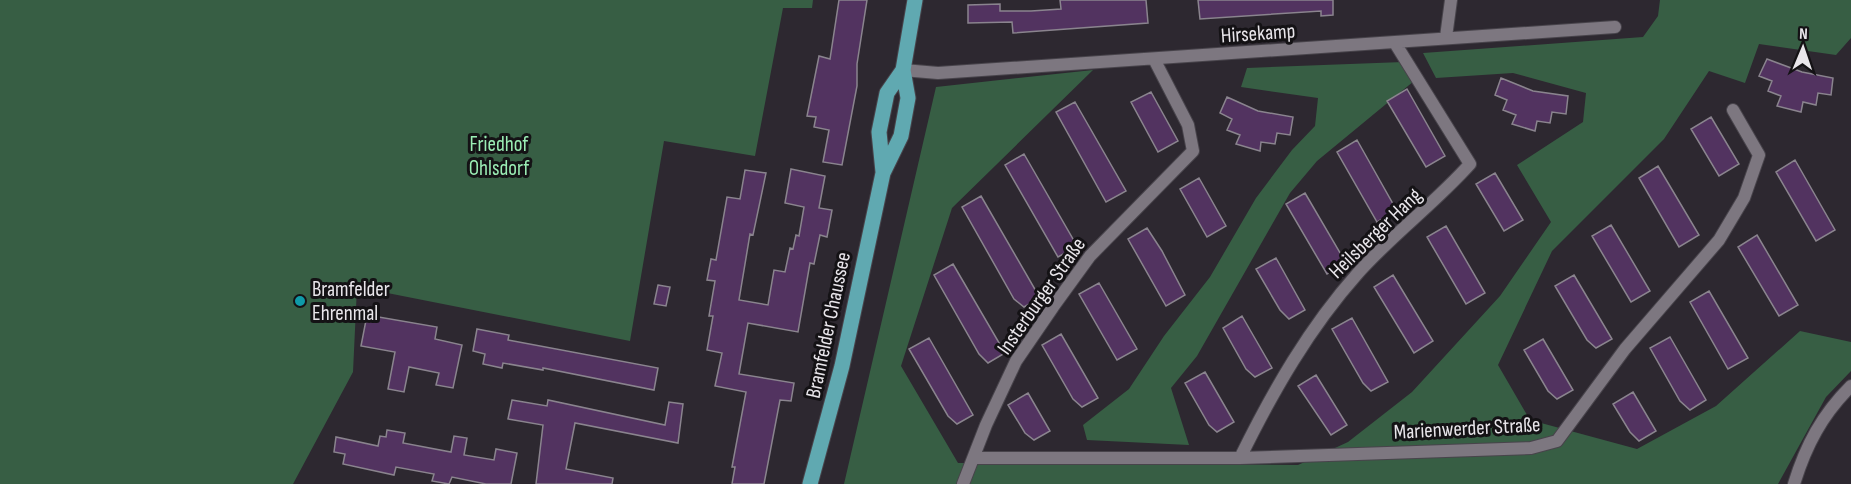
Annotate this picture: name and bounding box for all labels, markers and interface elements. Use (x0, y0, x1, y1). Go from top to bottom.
street label: Hirsekamp (1220, 18, 1296, 49)
north arrow (1773, 18, 1833, 78)
text: N (1799, 25, 1808, 44)
park label: Friedhof Ohlsdorf (469, 132, 530, 181)
street label: Heilsberger Hang (1324, 183, 1427, 284)
street label: Insterburger Straße (992, 233, 1091, 360)
street label: Bramfelder Chaussee (801, 250, 856, 401)
place label: Bramfelder Ehrenmal (312, 277, 390, 326)
marker: Bramfelder Ehrenmal (293, 294, 307, 308)
street label: Marienwerder Straße (1393, 412, 1541, 445)

